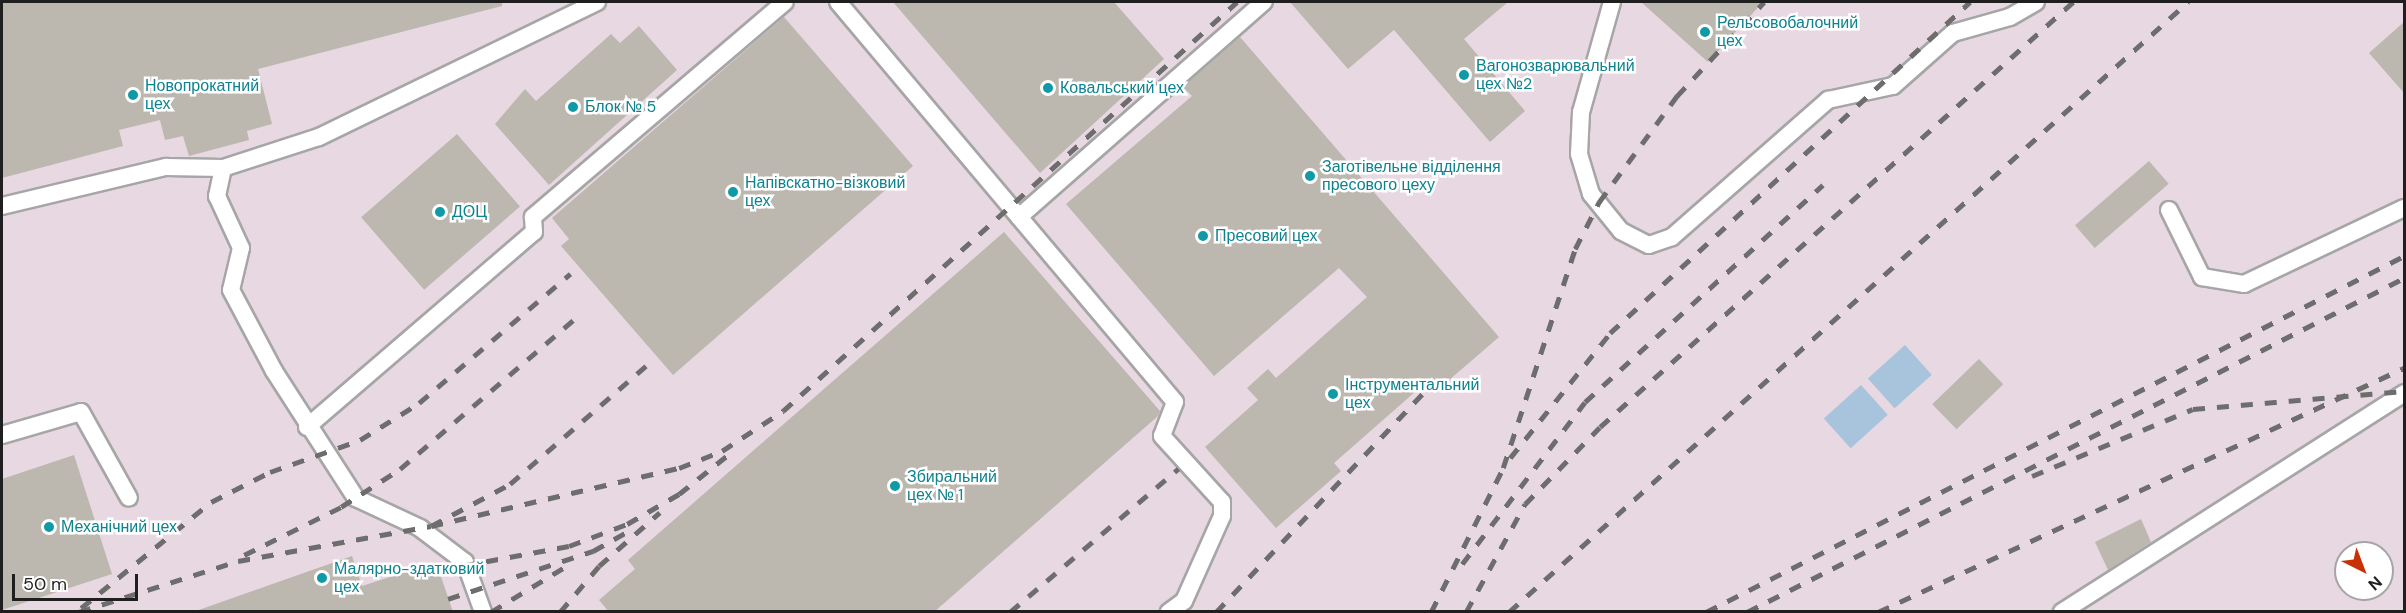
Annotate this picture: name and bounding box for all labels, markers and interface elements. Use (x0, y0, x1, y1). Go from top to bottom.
place label: Рельсовобалочний цех (1717, 13, 1858, 51)
marker: Рельсовобалочний цех (1698, 25, 1712, 39)
place label: Вагонозварювальний цех №2 (1476, 56, 1635, 94)
marker: Вагонозварювальний цех №2 (1457, 68, 1471, 82)
place label: Новопрокатний цех (145, 76, 259, 114)
place label: Ковальський цех (1060, 78, 1184, 98)
marker: Ковальський цех (1041, 81, 1055, 95)
marker: Новопрокатний цех (126, 88, 140, 102)
place label: Блок № 5 (585, 97, 656, 117)
marker: Блок № 5 (566, 100, 580, 114)
place label: Заготівельне відділення пресового цеху (1322, 157, 1501, 195)
marker: Заготівельне відділення пресового цеху (1303, 169, 1317, 183)
place label: Напівскатно-візковий цех (745, 173, 905, 211)
marker: Напівскатно-візковий цех (726, 185, 740, 199)
place label: ДОЦ (452, 202, 487, 222)
marker: ДОЦ (433, 205, 447, 219)
place label: Пресовий цех (1215, 226, 1318, 246)
marker: Пресовий цех (1196, 229, 1210, 243)
place label: Інструментальний цех (1345, 375, 1479, 413)
marker: Інструментальний цех (1326, 387, 1340, 401)
place label: Збиральний цех № 1 (907, 467, 997, 505)
marker: Збиральний цех № 1 (888, 479, 902, 493)
place label: Механічний цех (61, 517, 177, 537)
marker: Механічний цех (42, 520, 56, 534)
north arrow (2334, 541, 2394, 601)
place label: Малярно-здатковий цех (334, 559, 484, 597)
scale bar (15, 562, 141, 600)
marker: Малярно-здатковий цех (315, 571, 329, 585)
text: 50 m (23, 572, 67, 596)
text: N (2364, 572, 2386, 595)

